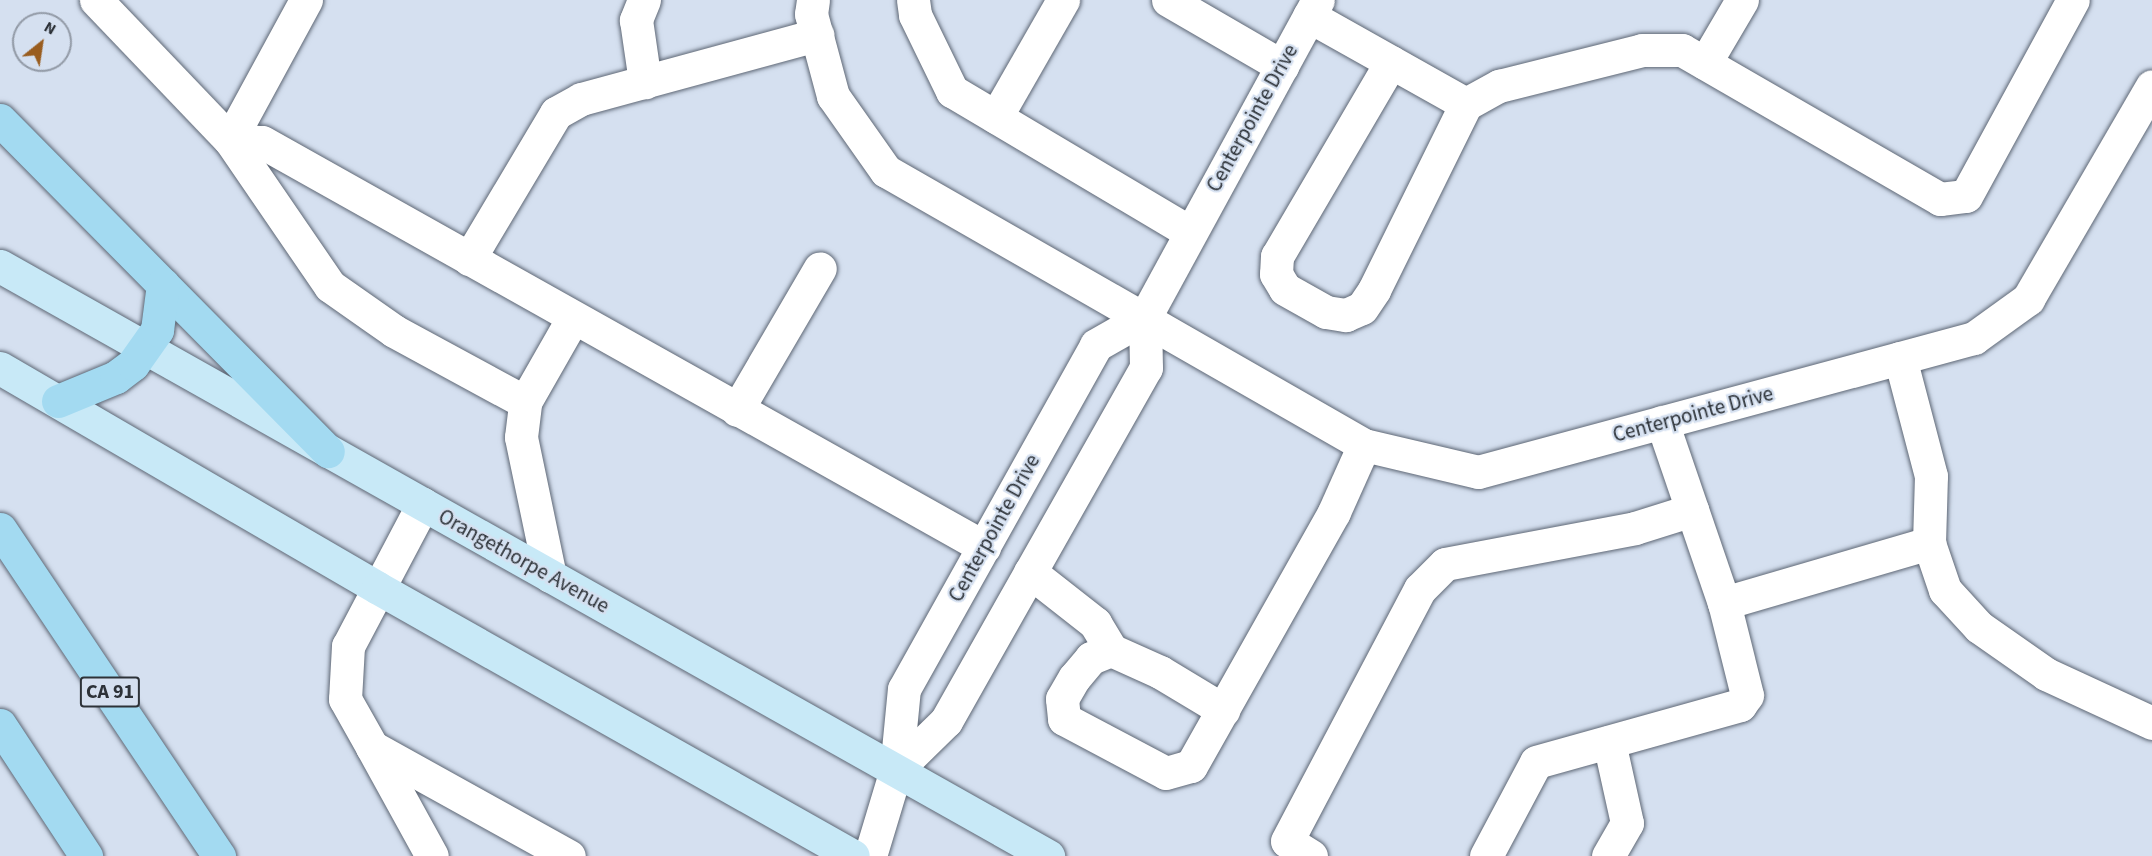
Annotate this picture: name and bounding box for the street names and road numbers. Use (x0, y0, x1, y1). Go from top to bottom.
street label: Centerpointe Drive (1201, 40, 1303, 196)
street label: Centerpointe Drive (1610, 380, 1776, 448)
street label: Centerpointe Drive (943, 450, 1045, 606)
street label: Orangethorpe Avenue (434, 504, 614, 618)
road number: CA 91 (78, 675, 142, 709)

